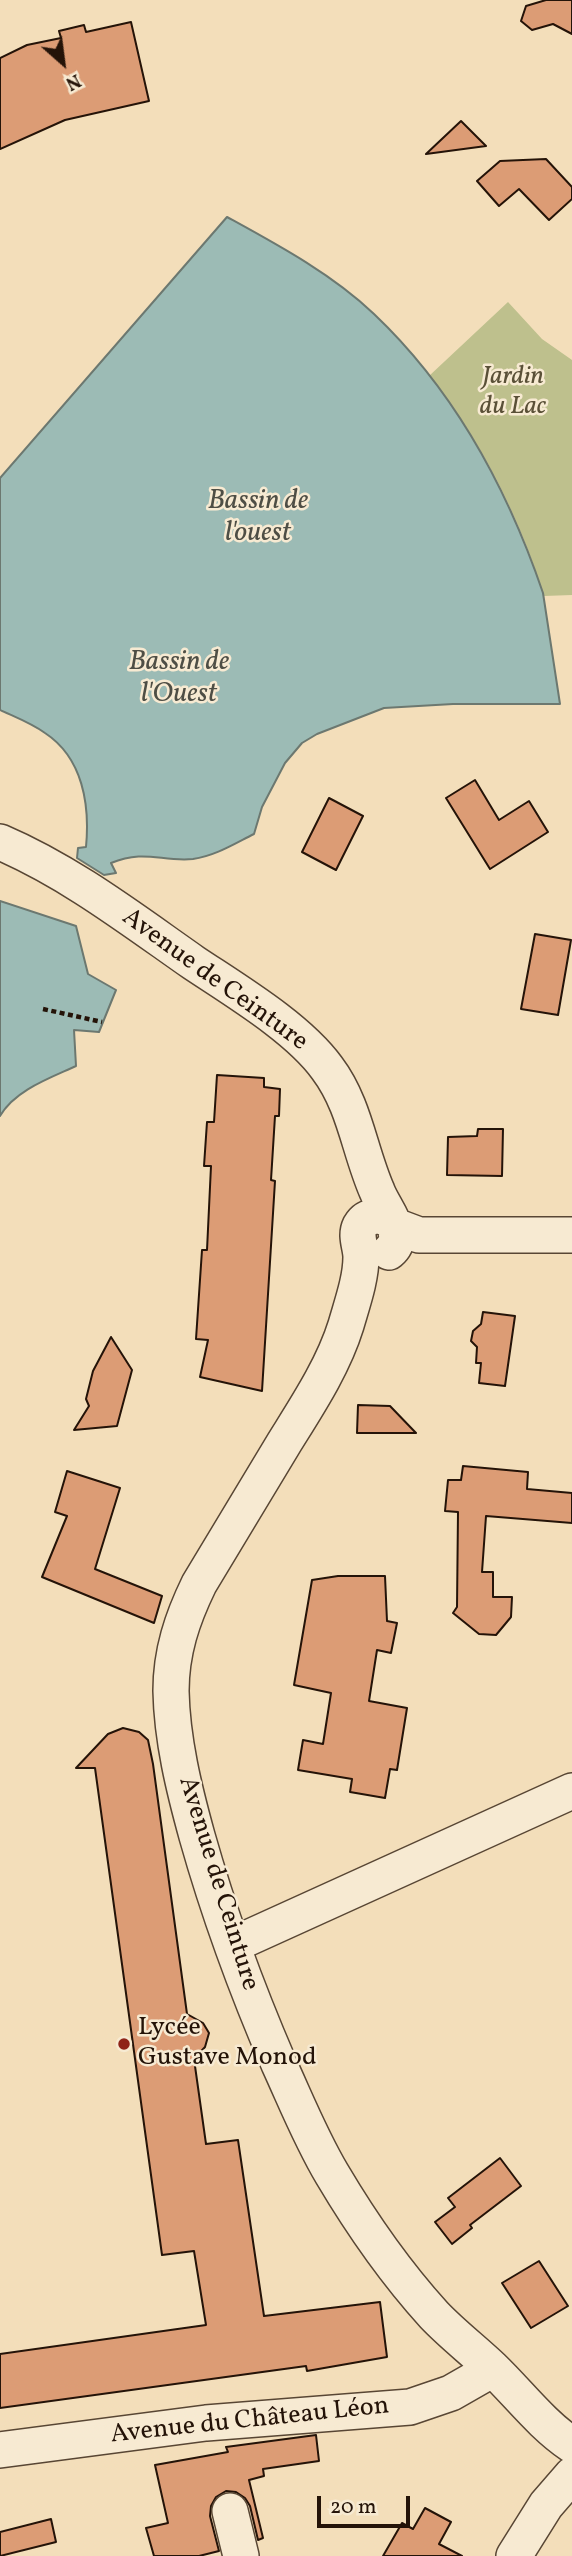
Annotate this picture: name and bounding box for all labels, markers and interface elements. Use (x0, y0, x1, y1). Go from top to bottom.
north arrow (28, 28, 98, 98)
text: N (61, 67, 85, 96)
park label: Jardin du Lac (480, 362, 546, 424)
water label: Bassin de l'ouest (208, 486, 308, 552)
water label: Bassin de l'Ouest (129, 647, 229, 713)
street label: Avenue de Ceinture (115, 903, 313, 1059)
street label: Avenue de Ceinture (170, 1773, 264, 1995)
place label: Lycée Gustave Monod (138, 2013, 317, 2074)
marker: Lycée Gustave Monod (116, 2036, 132, 2052)
street label: Avenue du Château Léon (109, 2392, 391, 2452)
scale bar (320, 2482, 413, 2526)
text: 20 m (330, 2493, 376, 2522)

